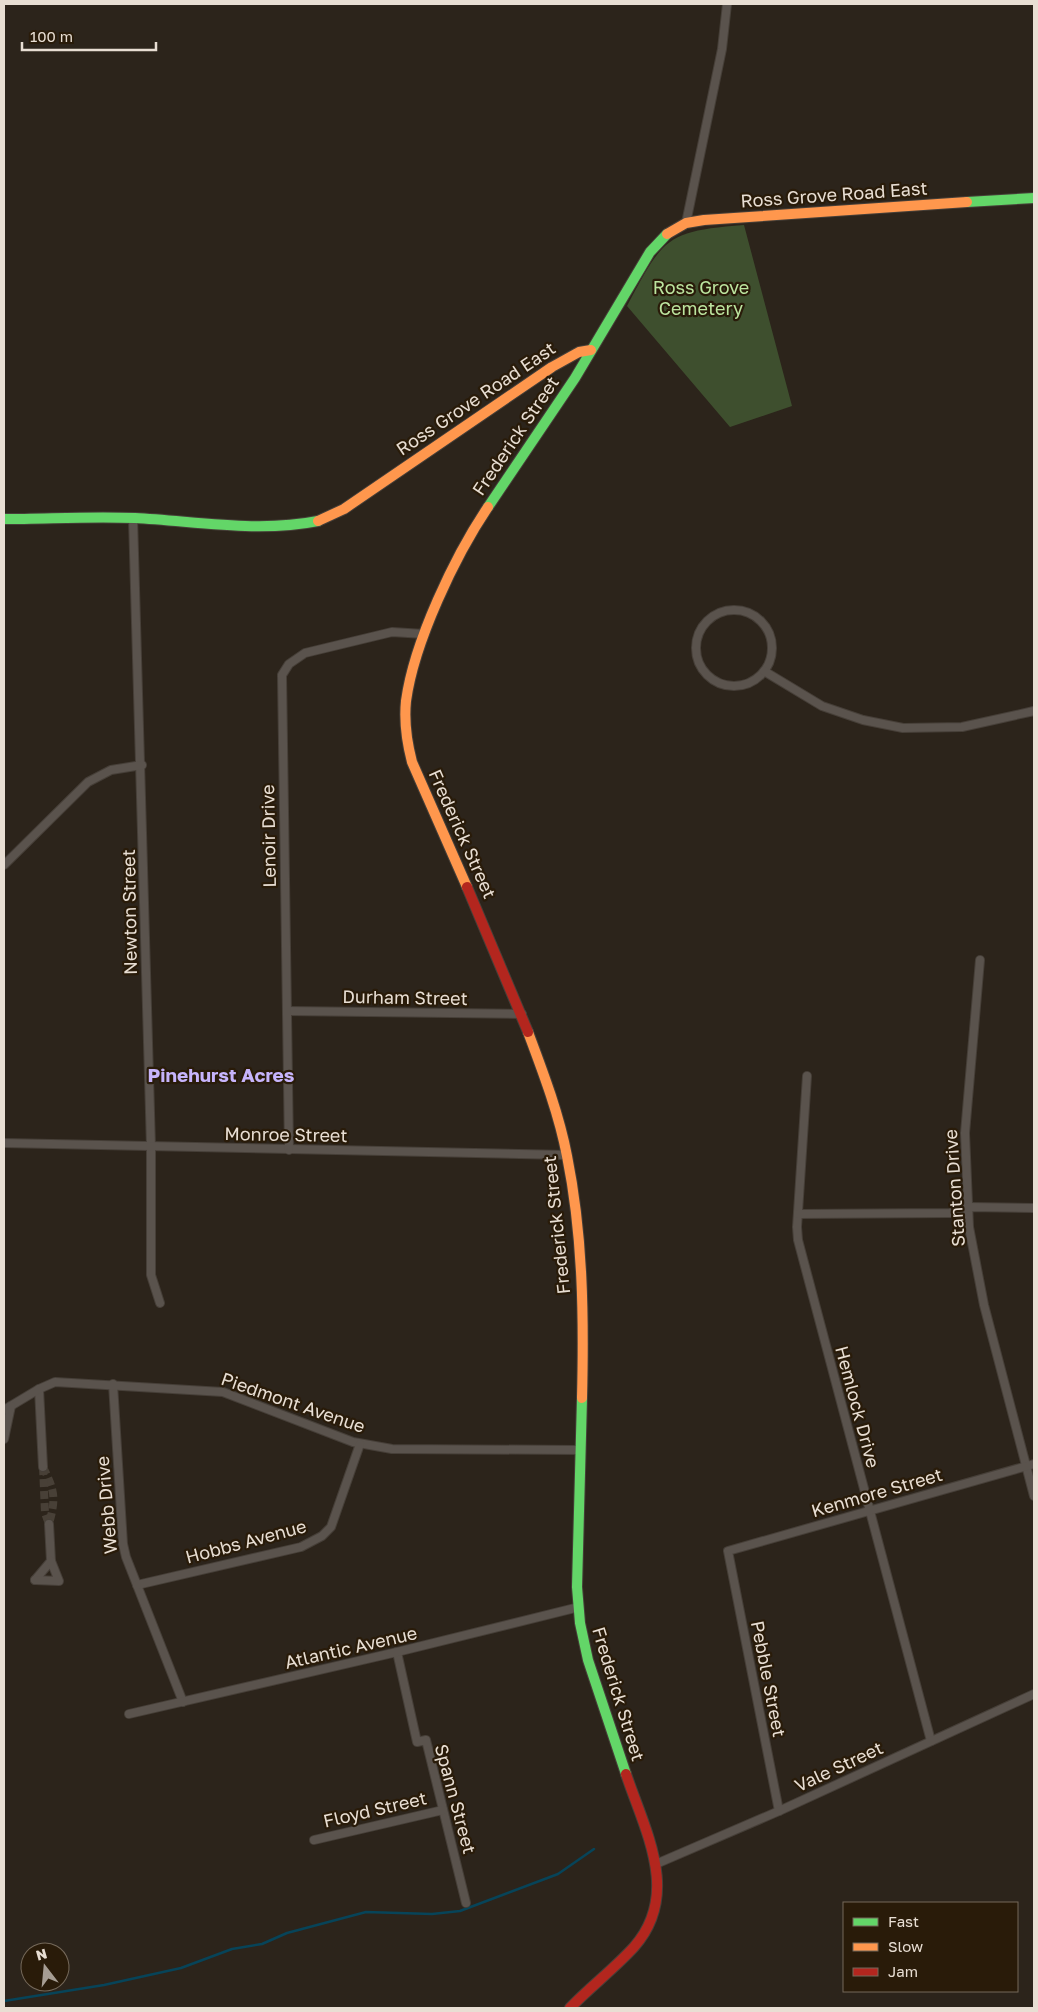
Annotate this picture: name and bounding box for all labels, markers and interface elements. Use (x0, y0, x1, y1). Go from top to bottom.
scale bar (22, 20, 156, 52)
text: 100 m (30, 27, 73, 45)
street label: Ross Grove Road East (740, 176, 928, 212)
park label: Ross Grove Cemetery (653, 276, 749, 319)
street label: Ross Grove Road East (392, 337, 559, 460)
street label: Frederick Street (467, 372, 563, 499)
street label: Frederick Street (425, 766, 501, 902)
street label: Lenoir Drive (256, 784, 280, 888)
street label: Newton Street (117, 849, 141, 975)
street label: Durham Street (342, 985, 468, 1009)
district label: Pinehurst Acres (148, 1063, 295, 1086)
street label: Monroe Street (224, 1122, 348, 1146)
street label: Stanton Drive (939, 1129, 969, 1247)
street label: Frederick Street (538, 1155, 574, 1295)
street label: Hemlock Drive (831, 1343, 885, 1470)
street label: Piedmont Avenue (218, 1367, 368, 1437)
street label: Webb Drive (91, 1455, 121, 1555)
street label: Kenmore Street (809, 1463, 945, 1521)
street label: Hobbs Avenue (183, 1514, 309, 1568)
street label: Pebble Street (747, 1619, 791, 1739)
street label: Atlantic Avenue (282, 1621, 419, 1673)
street label: Frederick Street (588, 1624, 650, 1763)
street label: Vale Street (791, 1736, 886, 1796)
street label: Spann Street (431, 1741, 481, 1856)
street label: Floyd Street (321, 1786, 429, 1832)
legend (843, 1902, 1018, 1992)
text: Fast (888, 1912, 919, 1930)
text: Slow (888, 1937, 923, 1955)
north arrow (20, 1942, 70, 1992)
text: N (34, 1944, 49, 1964)
text: Jam (888, 1962, 918, 1980)

